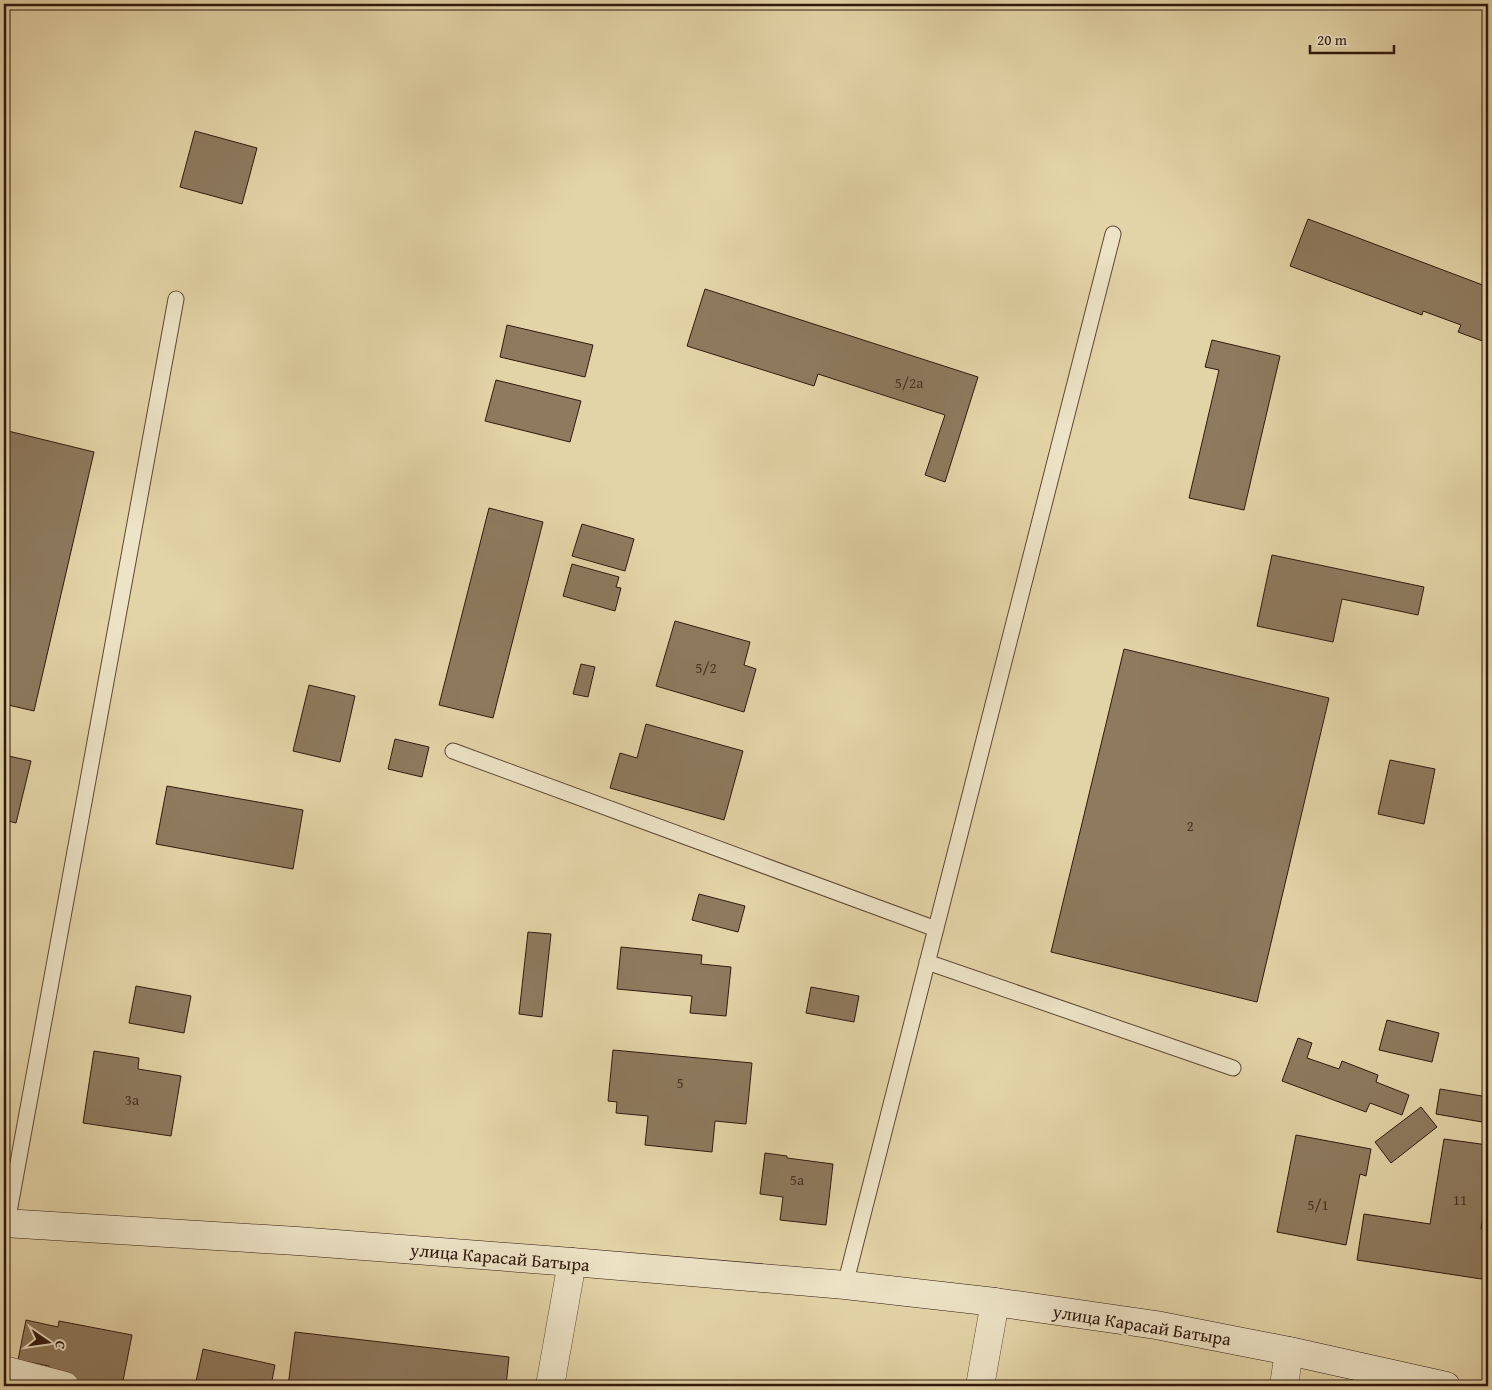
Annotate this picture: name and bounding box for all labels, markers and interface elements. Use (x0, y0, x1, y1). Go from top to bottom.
scale bar (1310, 22, 1393, 54)
text: 20 m (1317, 29, 1348, 50)
house number: 5/2а (895, 372, 924, 393)
house number: 5/2 (695, 657, 717, 678)
house number: 2 (1186, 815, 1194, 836)
house number: 5 (676, 1072, 684, 1093)
house number: 3а (125, 1089, 140, 1110)
house number: 5а (790, 1169, 805, 1190)
house number: 11 (1453, 1189, 1467, 1210)
house number: 5/1 (1307, 1194, 1329, 1215)
street label: улица Карасай Батыра (408, 1236, 591, 1278)
street label: улица Карасай Батыра (1050, 1297, 1233, 1352)
north arrow (22, 1318, 72, 1368)
text: С (50, 1339, 71, 1351)

